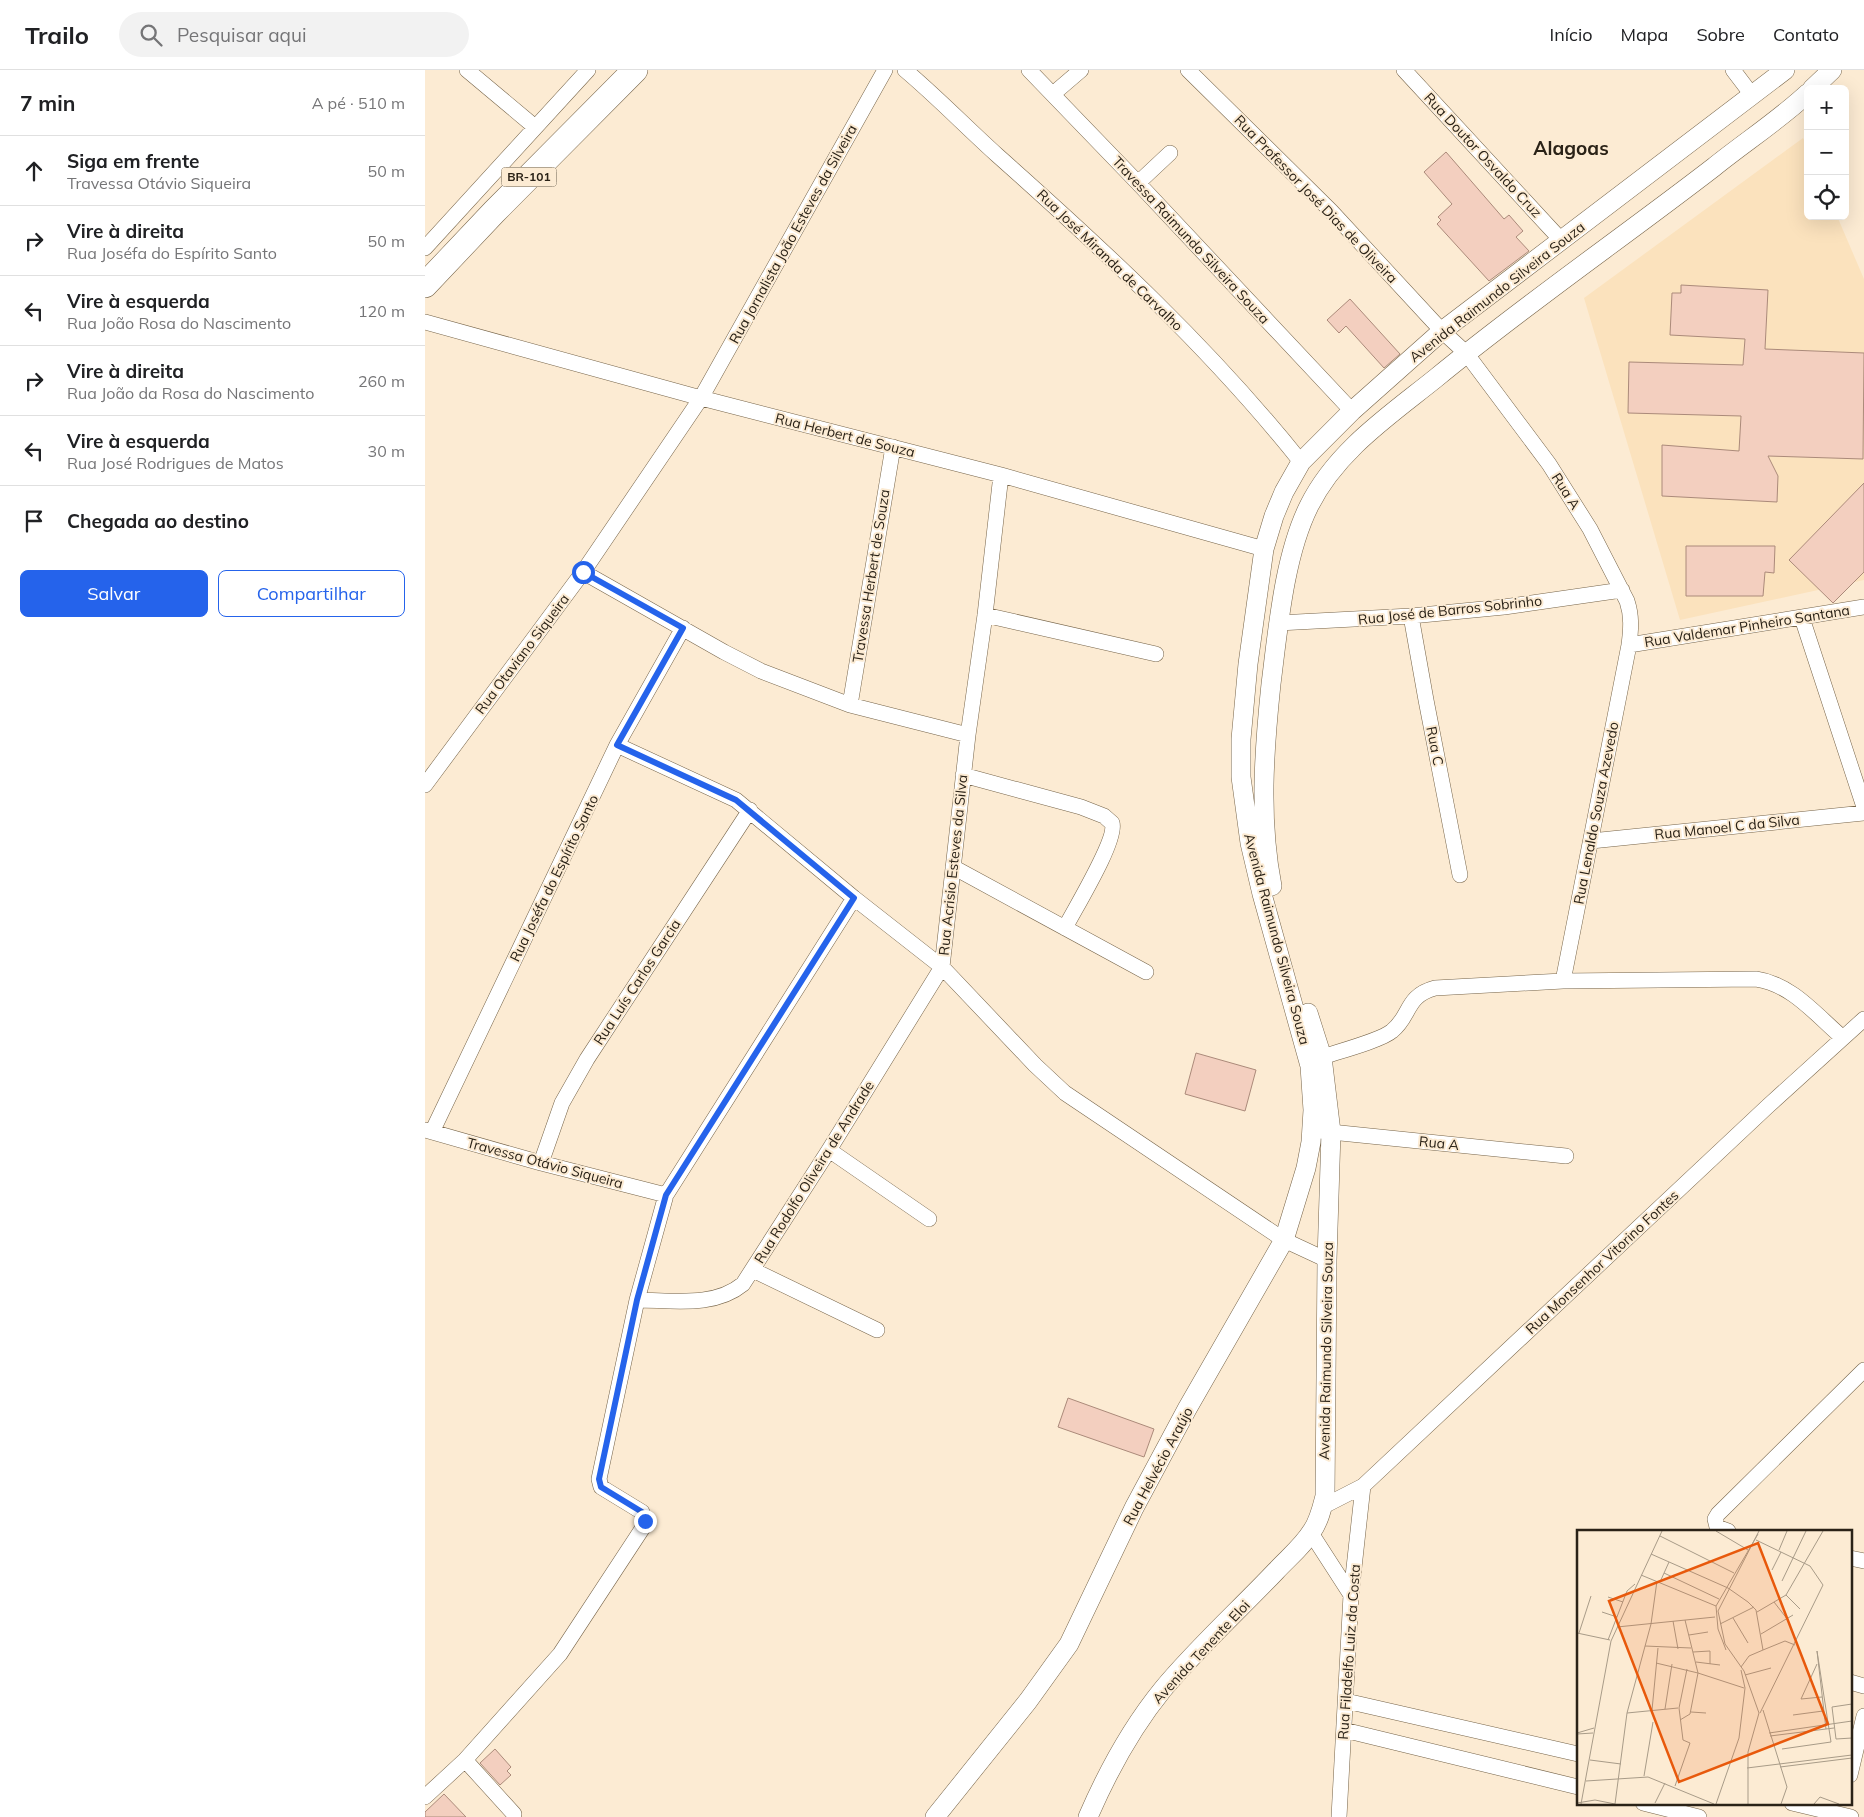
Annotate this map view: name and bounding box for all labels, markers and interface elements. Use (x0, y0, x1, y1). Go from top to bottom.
search box (119, 12, 469, 57)
text: Trailo (25, 20, 89, 50)
icon: search (137, 21, 165, 49)
text: Pesquisar aqui (177, 23, 306, 47)
text: Início (1550, 23, 1593, 46)
text: Mapa (1621, 23, 1668, 46)
text: Sobre (1696, 23, 1745, 46)
text: Contato (1773, 23, 1839, 46)
map controls (1804, 85, 1849, 220)
button: + (1804, 85, 1849, 130)
street label: Rua Doutor Osvaldo Cruz (1420, 89, 1546, 221)
text: 7 min (20, 90, 75, 116)
text: A pé · 510 m (312, 93, 405, 113)
street label: Rua Professor José Dias de Oliveira (1231, 111, 1401, 287)
street label: Rua Jornalista João Esteves da Silveira (725, 121, 861, 347)
button: − (1804, 130, 1849, 175)
district label: Alagoas (1533, 136, 1609, 160)
text: Siga em frente (67, 149, 199, 173)
street label: Travessa Raimundo Silveira Souza (1108, 152, 1274, 328)
icon: ahead (20, 157, 48, 185)
text: 50 m (368, 161, 405, 181)
road number: BR-101 (501, 168, 557, 186)
text: Travessa Otávio Siqueira (67, 173, 251, 193)
button: locate (1804, 175, 1849, 220)
street label: Rua José Miranda de Carvalho (1033, 185, 1187, 335)
street label: Avenida Raimundo Silveira Souza (1406, 218, 1588, 366)
text: Vire à direita (67, 219, 184, 243)
icon: right (20, 227, 48, 255)
text: 50 m (368, 231, 405, 251)
text: Rua Joséfa do Espírito Santo (67, 243, 277, 263)
text: Vire à esquerda (67, 289, 210, 313)
icon: left (20, 297, 48, 325)
text: 120 m (358, 301, 405, 321)
text: Rua João Rosa do Nascimento (67, 313, 291, 333)
text: Vire à direita (67, 359, 184, 383)
icon: right (20, 367, 48, 395)
text: 260 m (358, 371, 405, 391)
text: Rua João da Rosa do Nascimento (67, 383, 314, 403)
street label: Rua Herbert de Souza (773, 409, 917, 461)
text: Vire à esquerda (67, 429, 210, 453)
icon: left (20, 437, 48, 465)
text: 30 m (368, 441, 405, 461)
text: Rua José Rodrigues de Matos (67, 453, 284, 473)
street label: Rua A (1548, 469, 1585, 513)
street label: Travessa Herbert de Souza (848, 488, 894, 664)
icon: arrive (20, 507, 48, 535)
text: Chegada ao destino (67, 509, 249, 533)
route start (572, 561, 595, 584)
button: Salvar (20, 570, 208, 617)
button: Compartilhar (218, 570, 405, 617)
street label: Rua Otaviano Siqueira (471, 590, 573, 718)
street label: Rua José de Barros Sobrinho (1357, 591, 1543, 629)
street label: Rua Valdemar Pinheiro Santana (1643, 601, 1851, 651)
street label: Rua Lenaldo Souza Azevedo (1569, 720, 1623, 906)
street label: Rua C (1422, 725, 1448, 767)
street label: Rua Acrisio Esteves da Silva (935, 774, 971, 956)
street label: Rua Joséfa do Espírito Santo (506, 792, 602, 964)
street label: Rua Manoel C da Silva (1654, 810, 1800, 844)
street label: Avenida Raimundo Silveira Souza (1240, 831, 1314, 1047)
street label: Rua Luís Carlos Garcia (590, 916, 684, 1048)
street label: Rua Rodolfo Oliveira de Andrade (750, 1077, 878, 1267)
street label: Rua A (1418, 1132, 1461, 1154)
street label: Travessa Otávio Siqueira (465, 1133, 625, 1193)
street label: Rua Monsenhor Vitorino Fontes (1522, 1186, 1682, 1338)
street label: Avenida Raimundo Silveira Souza (1315, 1242, 1337, 1460)
street label: Rua Helvécio Araújo (1119, 1404, 1197, 1528)
route end (634, 1510, 657, 1533)
inset map (1577, 1530, 1851, 1804)
street label: Rua Filadelfo Luiz da Costa (1334, 1564, 1364, 1740)
street label: Avenida Tenente Eloi (1148, 1597, 1254, 1707)

